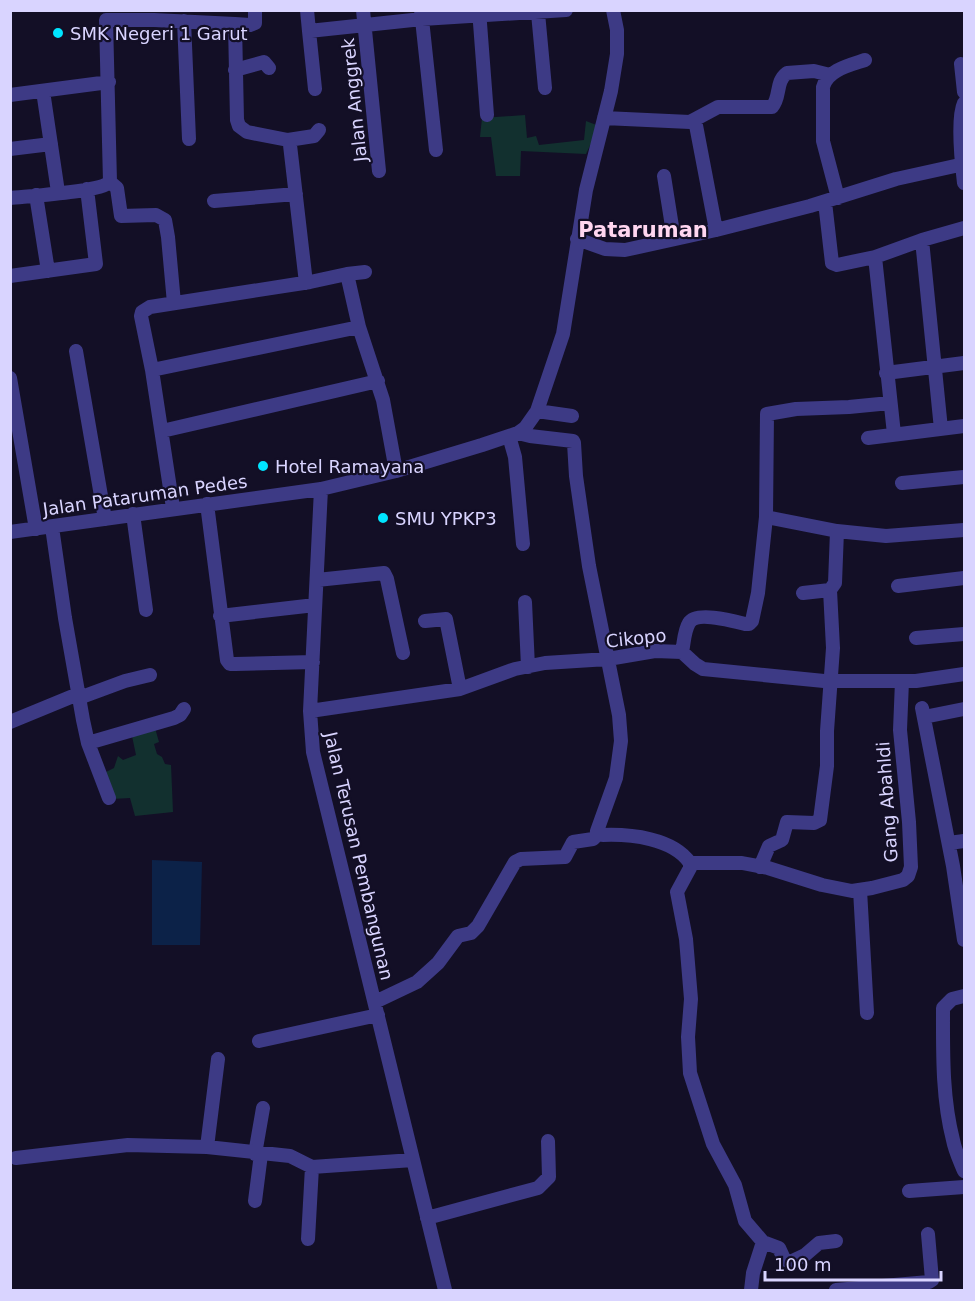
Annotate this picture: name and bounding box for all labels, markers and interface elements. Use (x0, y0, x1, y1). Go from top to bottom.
place label: SMK Negeri 1 Garut (70, 23, 248, 44)
marker: SMK Negeri 1 Garut (51, 26, 65, 40)
street label: Jalan Anggrek (337, 36, 371, 164)
district label: Pataruman (578, 218, 708, 242)
place label: Hotel Ramayana (275, 456, 424, 477)
marker: Hotel Ramayana (256, 459, 270, 473)
street label: Jalan Pataruman Pedes (40, 470, 249, 520)
place label: SMU YPKP3 (395, 508, 497, 529)
marker: SMU YPKP3 (376, 511, 390, 525)
street label: Cikopo (605, 624, 667, 652)
street label: Jalan Terusan Pembangunan (320, 729, 398, 982)
street label: Gang Abahldi (872, 741, 902, 863)
scale bar (765, 1244, 940, 1282)
text: 100 m (774, 1254, 832, 1275)

